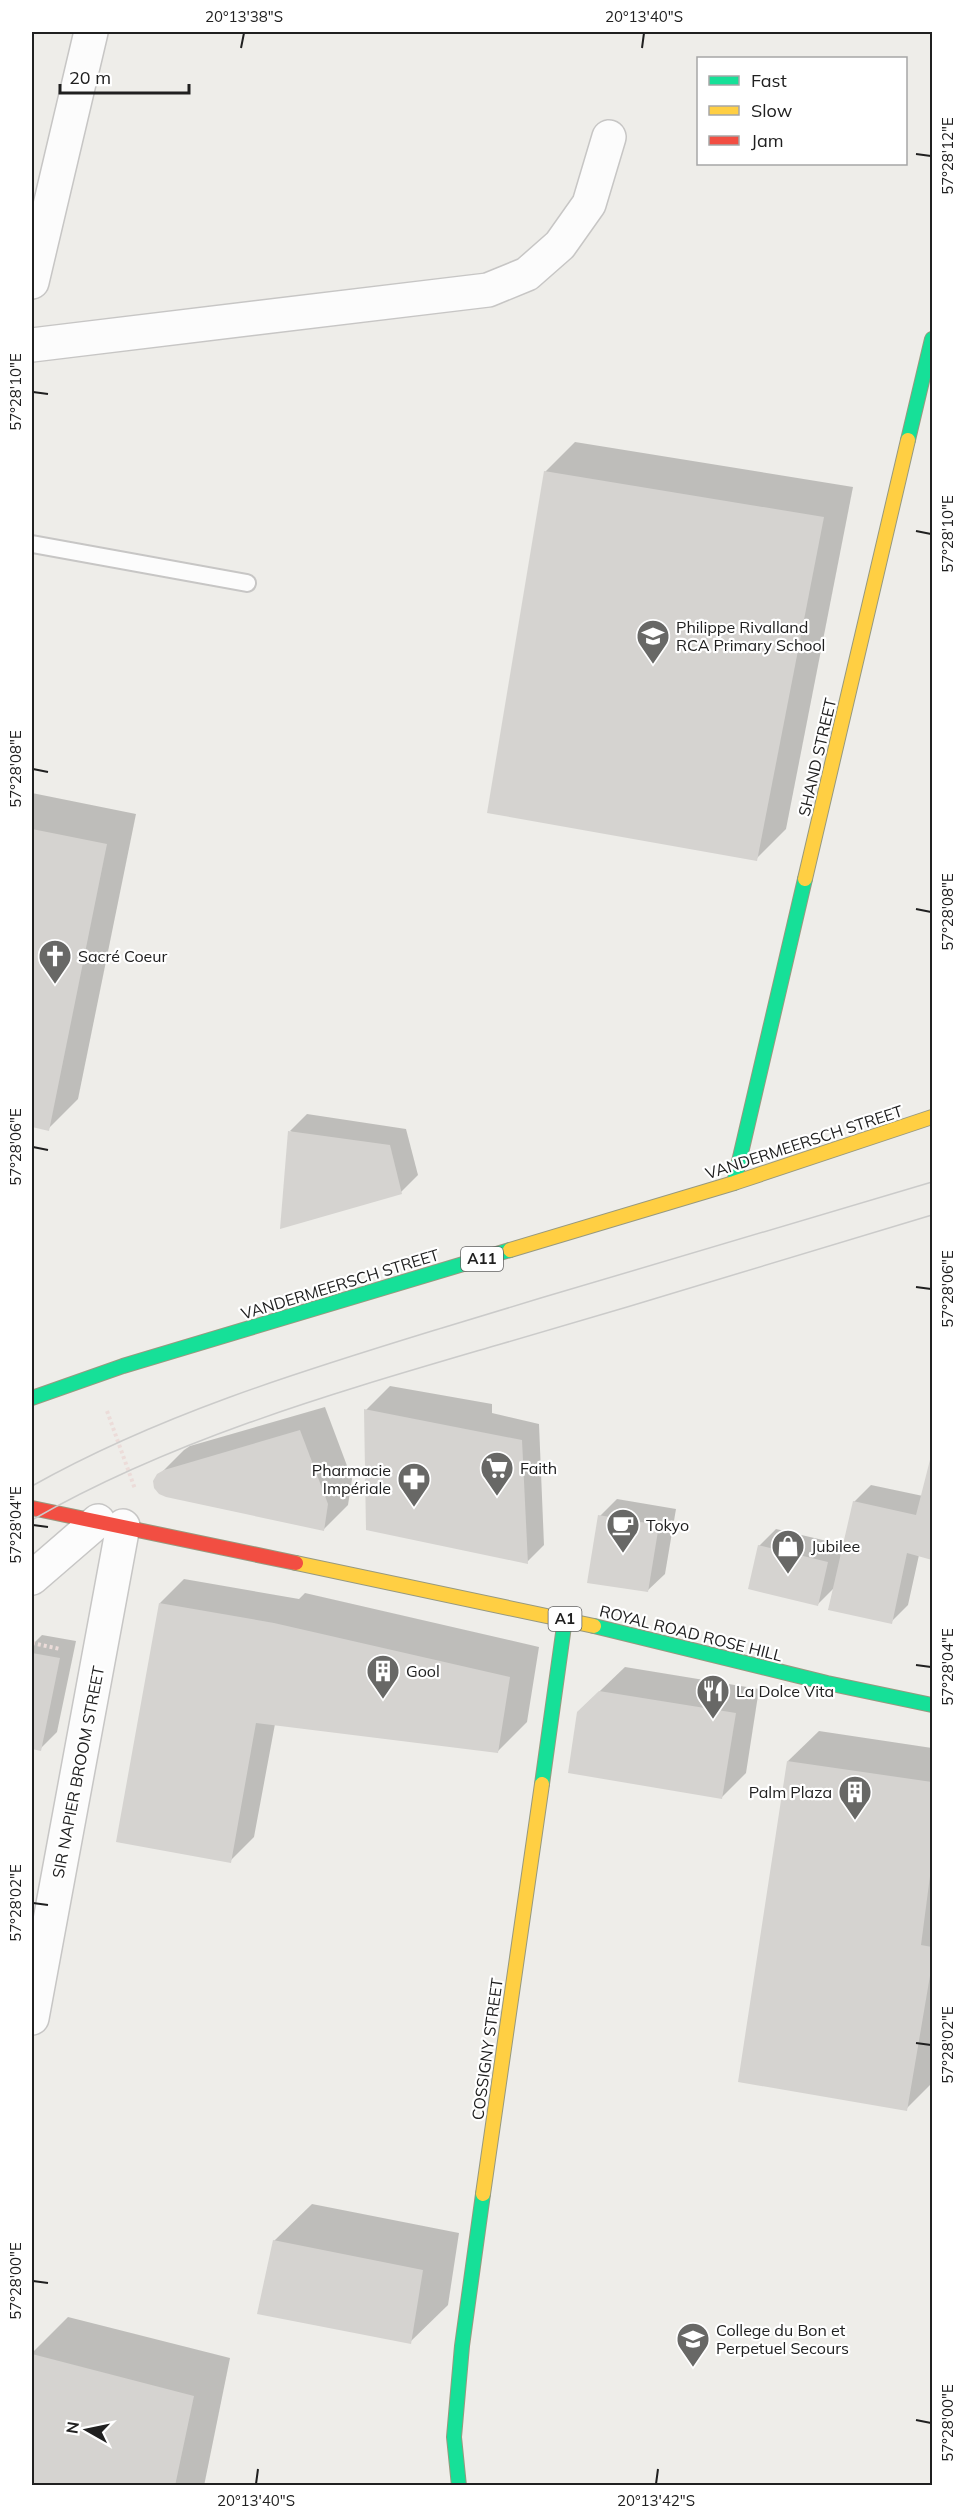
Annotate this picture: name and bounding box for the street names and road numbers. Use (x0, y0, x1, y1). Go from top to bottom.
street label: SHAND STREET (794, 696, 840, 818)
street label: VANDERMEERSCH STREET (703, 1101, 905, 1183)
street label: VANDERMEERSCH STREET (239, 1244, 442, 1324)
road number: A11 (461, 1247, 503, 1271)
street label: ROYAL ROAD ROSE HILL (597, 1601, 785, 1665)
road number: A1 (548, 1607, 582, 1631)
street label: SIR NAPIER BROOM STREET (48, 1664, 108, 1880)
street label: COSSIGNY STREET (467, 1976, 507, 2121)

